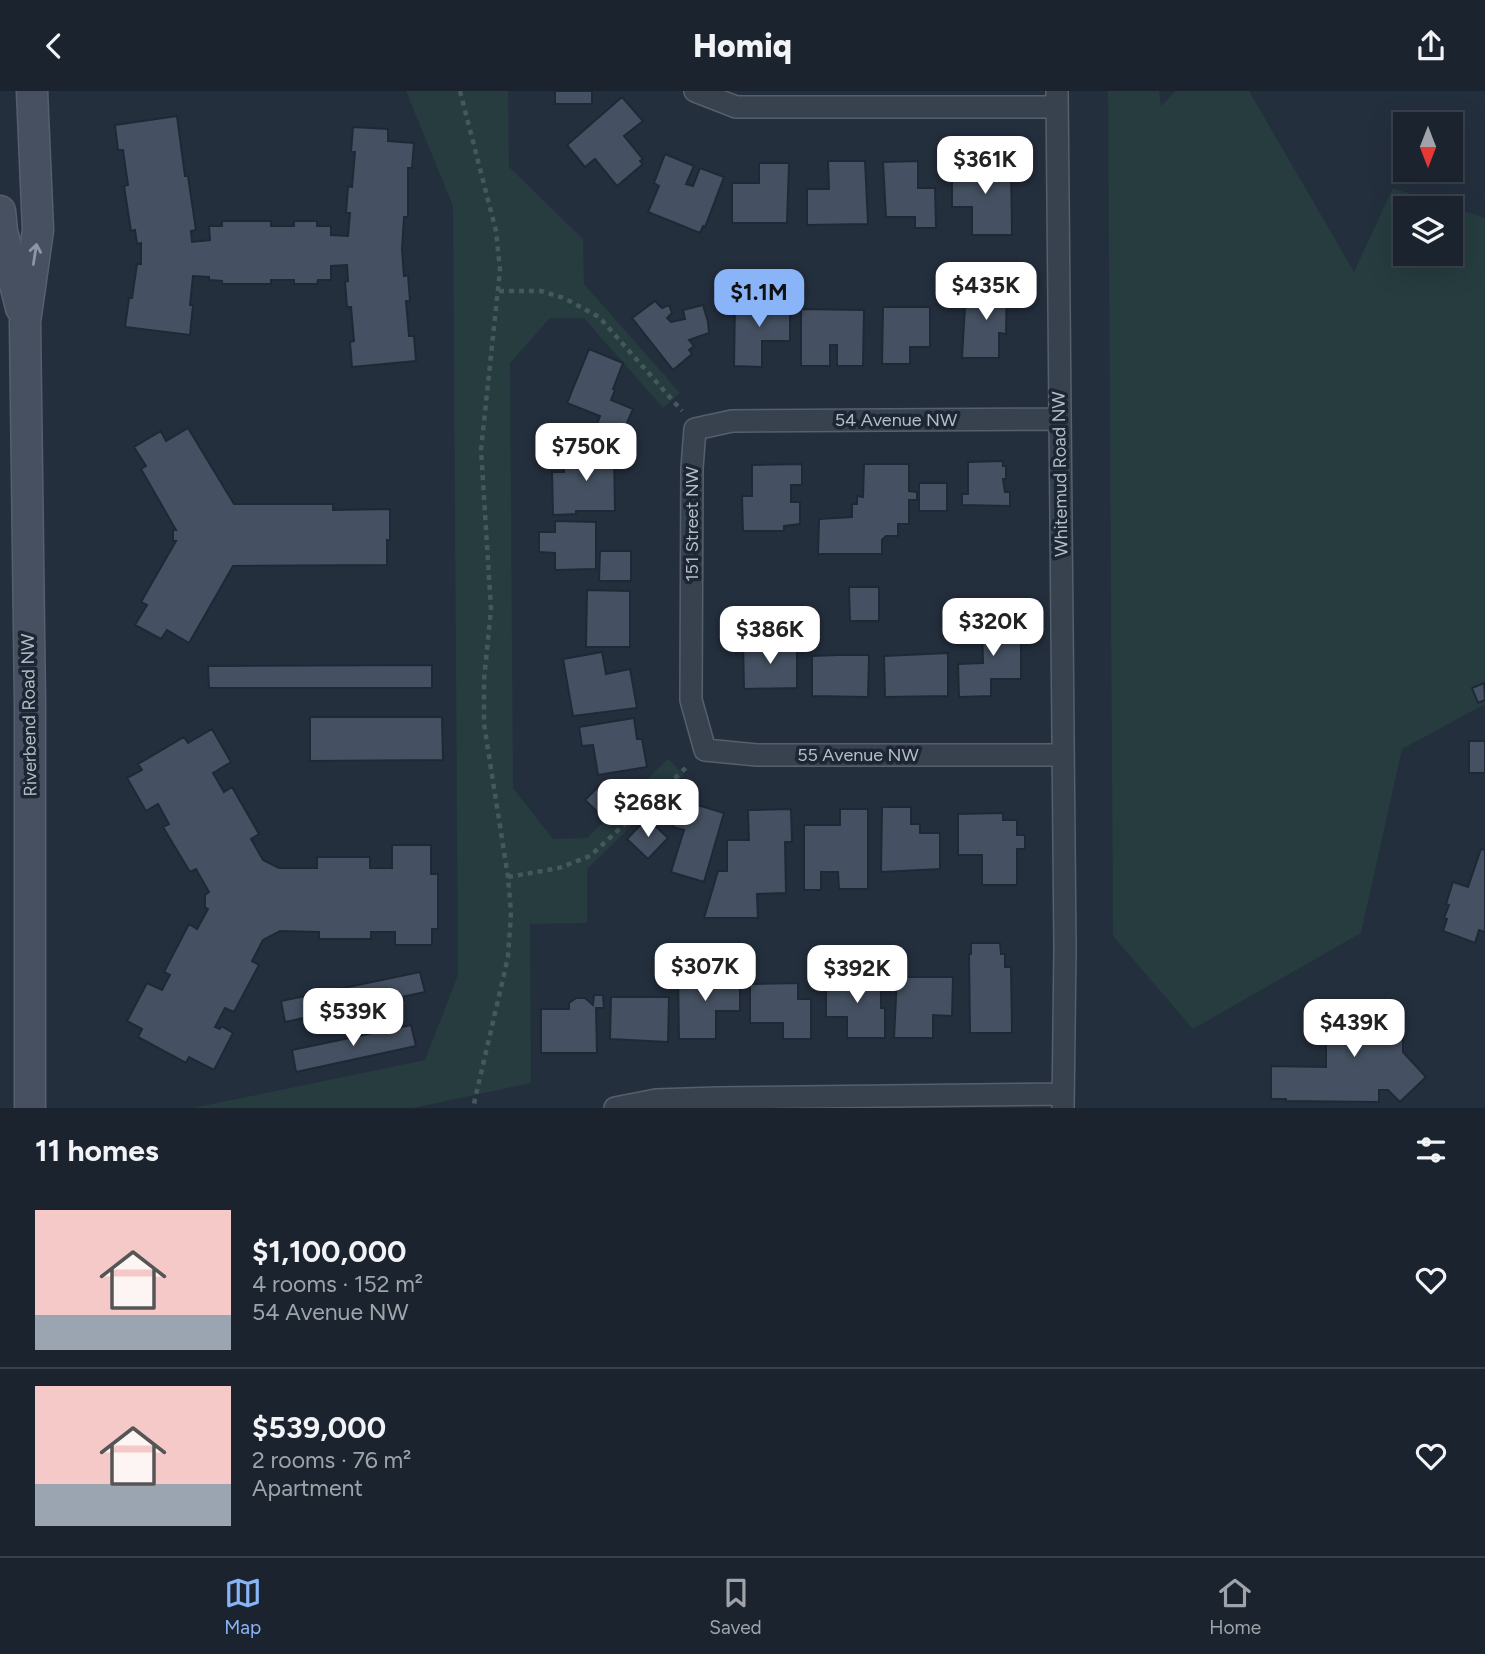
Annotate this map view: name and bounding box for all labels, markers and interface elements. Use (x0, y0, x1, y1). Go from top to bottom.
icon: back (35, 27, 73, 65)
text: Homiq (693, 27, 792, 65)
icon: share (1412, 27, 1450, 65)
north arrow (1393, 112, 1463, 182)
map controls (1393, 112, 1463, 266)
pin: $361K (936, 137, 1034, 196)
text: $361K (953, 145, 1017, 173)
button: layers (1393, 196, 1463, 266)
one-way arrow (29, 243, 42, 266)
pin: $435K (937, 263, 1035, 322)
pin: $1.1M (710, 269, 808, 329)
text: $435K (952, 271, 1020, 299)
text: $1.1M (730, 278, 788, 306)
street label: Whitemud Road NW (1048, 390, 1072, 557)
street label: 54 Avenue NW (835, 409, 958, 431)
pin: $750K (537, 423, 635, 483)
text: $750K (551, 432, 621, 460)
street label: 151 Street NW (681, 465, 703, 582)
pin: $320K (944, 599, 1042, 658)
pin: $386K (721, 607, 819, 666)
text: $320K (958, 607, 1028, 635)
text: $386K (736, 615, 804, 643)
street label: Riverbend Road NW (17, 633, 41, 797)
street label: 55 Avenue NW (797, 744, 920, 766)
pin: $268K (599, 779, 697, 839)
text: $268K (614, 788, 682, 816)
pin: $307K (656, 943, 754, 1003)
pin: $392K (808, 946, 906, 1005)
text: $307K (671, 952, 739, 980)
text: $392K (823, 954, 891, 982)
pin: $539K (304, 989, 402, 1048)
text: $539K (319, 997, 387, 1025)
pin: $439K (1305, 999, 1403, 1059)
text: $439K (1320, 1008, 1388, 1036)
icon: filters (1412, 1131, 1450, 1169)
text: 11 homes (35, 1132, 159, 1169)
text: $1,100,000 (252, 1233, 407, 1270)
icon: home (91, 1238, 175, 1322)
icon: heart (1412, 1261, 1450, 1299)
text: 4 rooms · 152 m² (252, 1270, 423, 1298)
text: 54 Avenue NW (252, 1298, 409, 1326)
text: $539,000 (252, 1409, 386, 1446)
icon: home (91, 1414, 175, 1498)
icon: heart (1412, 1437, 1450, 1475)
text: 2 rooms · 76 m² (252, 1446, 411, 1474)
text: Apartment (252, 1474, 363, 1502)
tab: Map (224, 1574, 262, 1639)
tab: Saved (709, 1574, 762, 1639)
tab: Home (1209, 1574, 1261, 1639)

